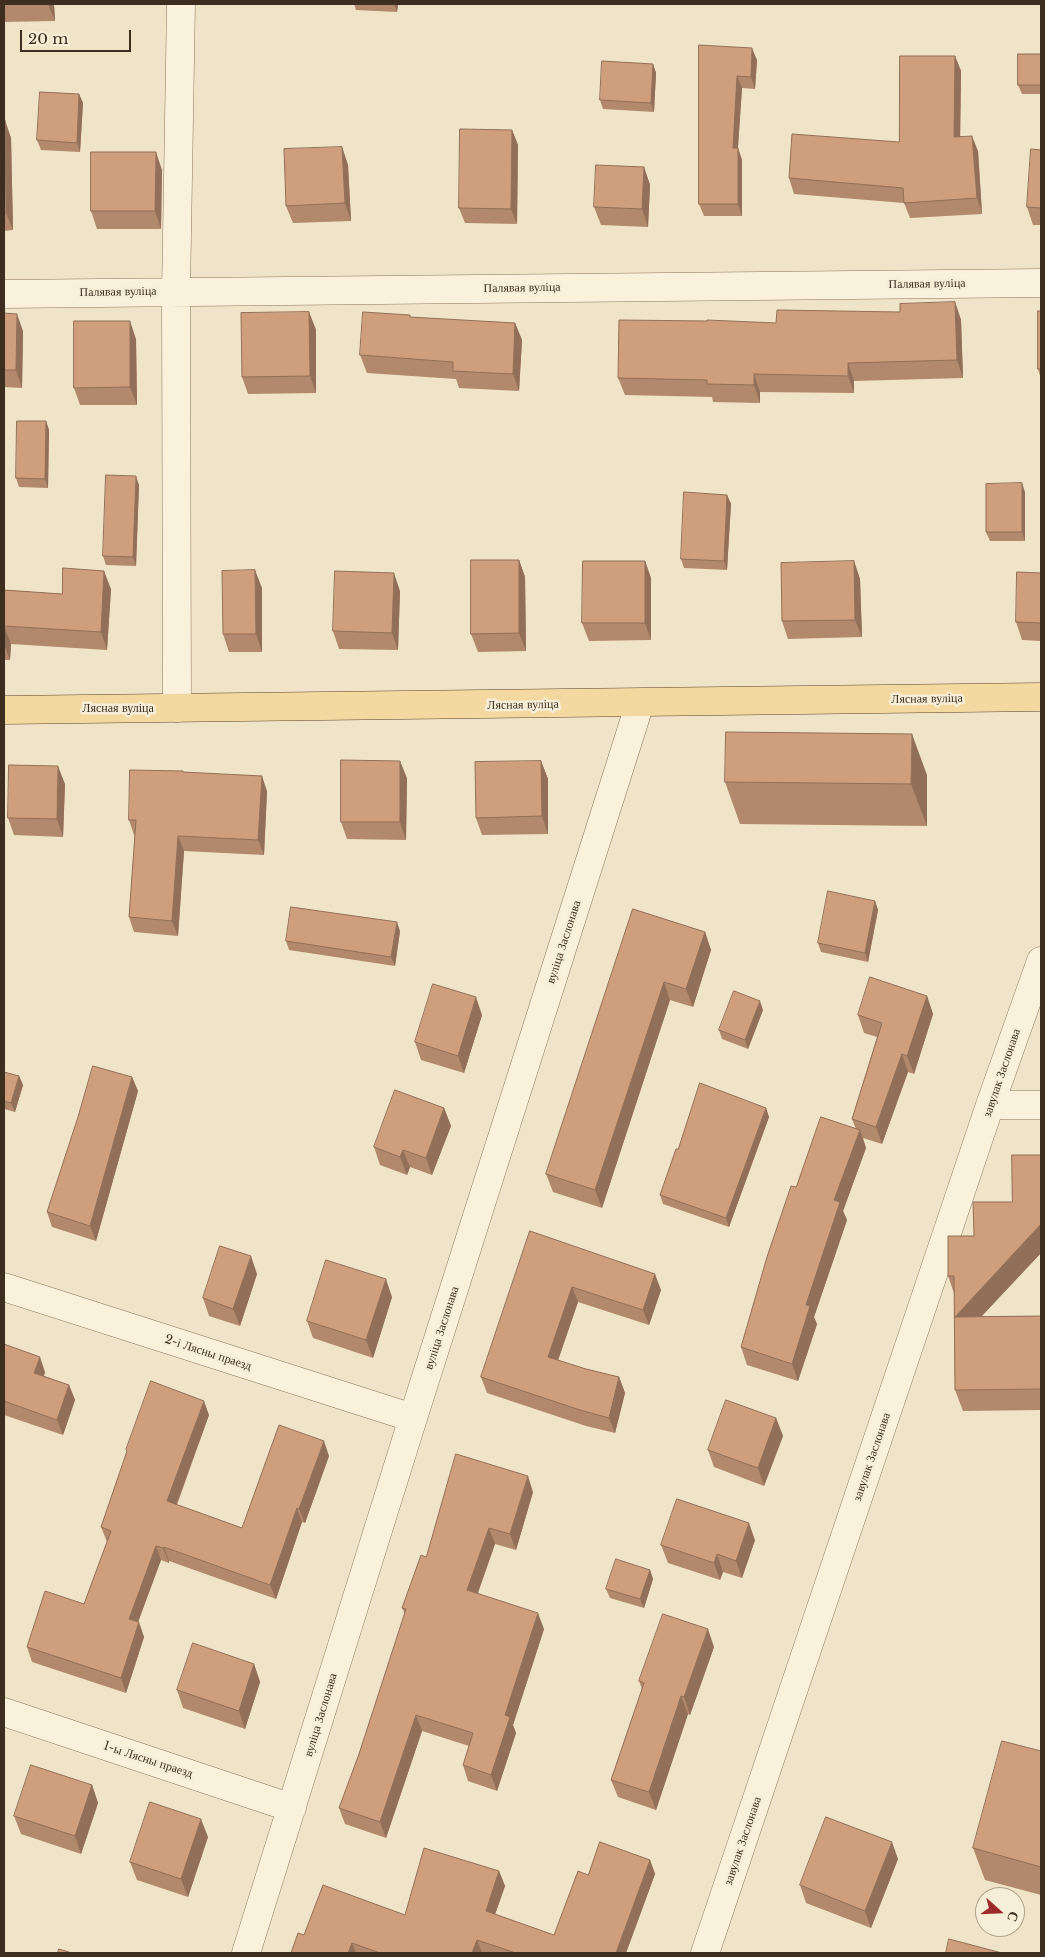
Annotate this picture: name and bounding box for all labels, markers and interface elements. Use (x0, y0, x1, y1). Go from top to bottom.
scale bar (22, 20, 134, 52)
text: 20 m (28, 29, 68, 48)
street label: Палявая вуліца (888, 276, 966, 292)
street label: Палявая вуліца (483, 280, 561, 296)
street label: Палявая вуліца (79, 284, 157, 300)
street label: Лясная вуліца (891, 691, 963, 707)
street label: Лясная вуліца (487, 697, 559, 713)
street label: Лясная вуліца (82, 702, 154, 716)
street label: вуліца Заслонава (544, 899, 584, 985)
street label: завулак Заслонава (980, 1027, 1024, 1119)
street label: вуліца Заслонава (422, 1285, 462, 1371)
street label: 2-і Лясны праезд (163, 1332, 253, 1374)
street label: завулак Заслонава (850, 1411, 894, 1503)
street label: вуліца Заслонава (301, 1672, 341, 1758)
street label: 1-ы Лясны праезд (101, 1739, 195, 1781)
street label: завулак Заслонава (721, 1795, 765, 1887)
north arrow (975, 1887, 1025, 1937)
text: С (1003, 1909, 1023, 1925)

